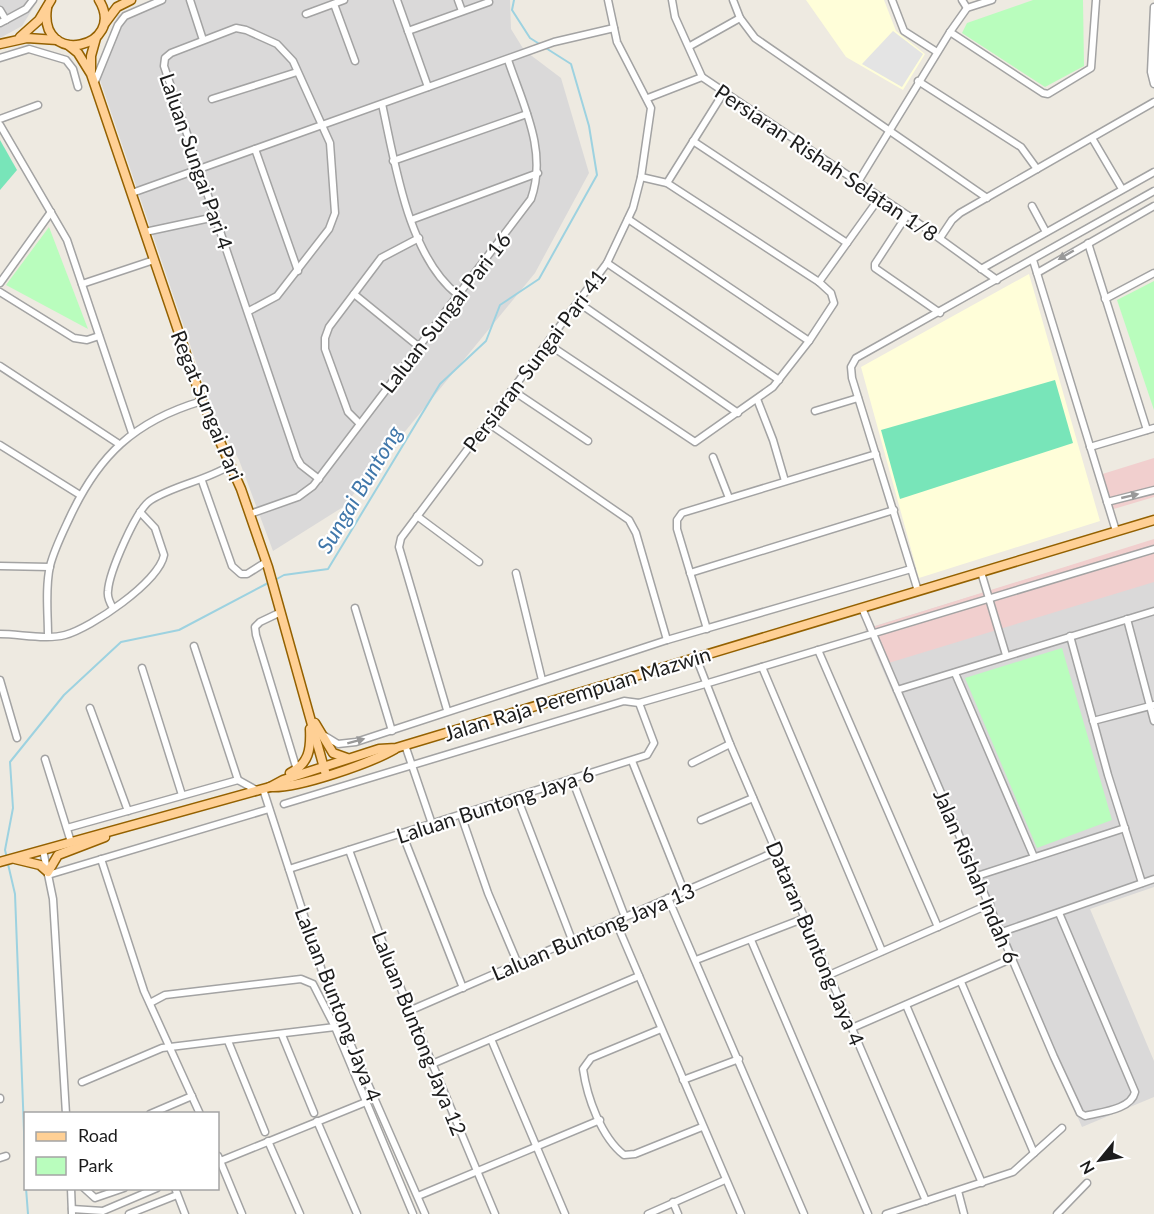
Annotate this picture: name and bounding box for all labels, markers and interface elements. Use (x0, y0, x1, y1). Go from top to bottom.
street label: Laluan Sungai Pari 4 (155, 70, 239, 252)
street label: Persiaran Rishah Selatan 1/8 (711, 78, 943, 246)
street label: Laluan Sungai Pari 16 (375, 227, 515, 397)
one-way arrow (1058, 250, 1074, 261)
street label: Persiaran Sungai Pari 41 (457, 264, 611, 456)
street label: Regat Sungai Pari (167, 326, 249, 484)
water label: Sungai Buntong (310, 420, 408, 557)
one-way arrow (1121, 491, 1140, 500)
street label: Jalan Raja Perempuan Mazwin (441, 640, 713, 746)
one-way arrow (347, 736, 365, 746)
street label: Laluan Buntong Jaya 6 (393, 760, 597, 848)
street label: Jalan Rishah Indah 6 (929, 785, 1025, 967)
street label: Dataran Buntong Jaya 4 (762, 837, 870, 1049)
street label: Laluan Buntong Jaya 13 (488, 877, 698, 985)
street label: Laluan Buntong Jaya 4 (290, 903, 388, 1105)
street label: Laluan Buntong Jaya 12 (368, 927, 472, 1139)
legend (24, 1112, 219, 1190)
text: Road (78, 1124, 118, 1146)
north arrow (1070, 1130, 1130, 1190)
text: Park (78, 1154, 114, 1176)
text: N (1075, 1158, 1098, 1178)

